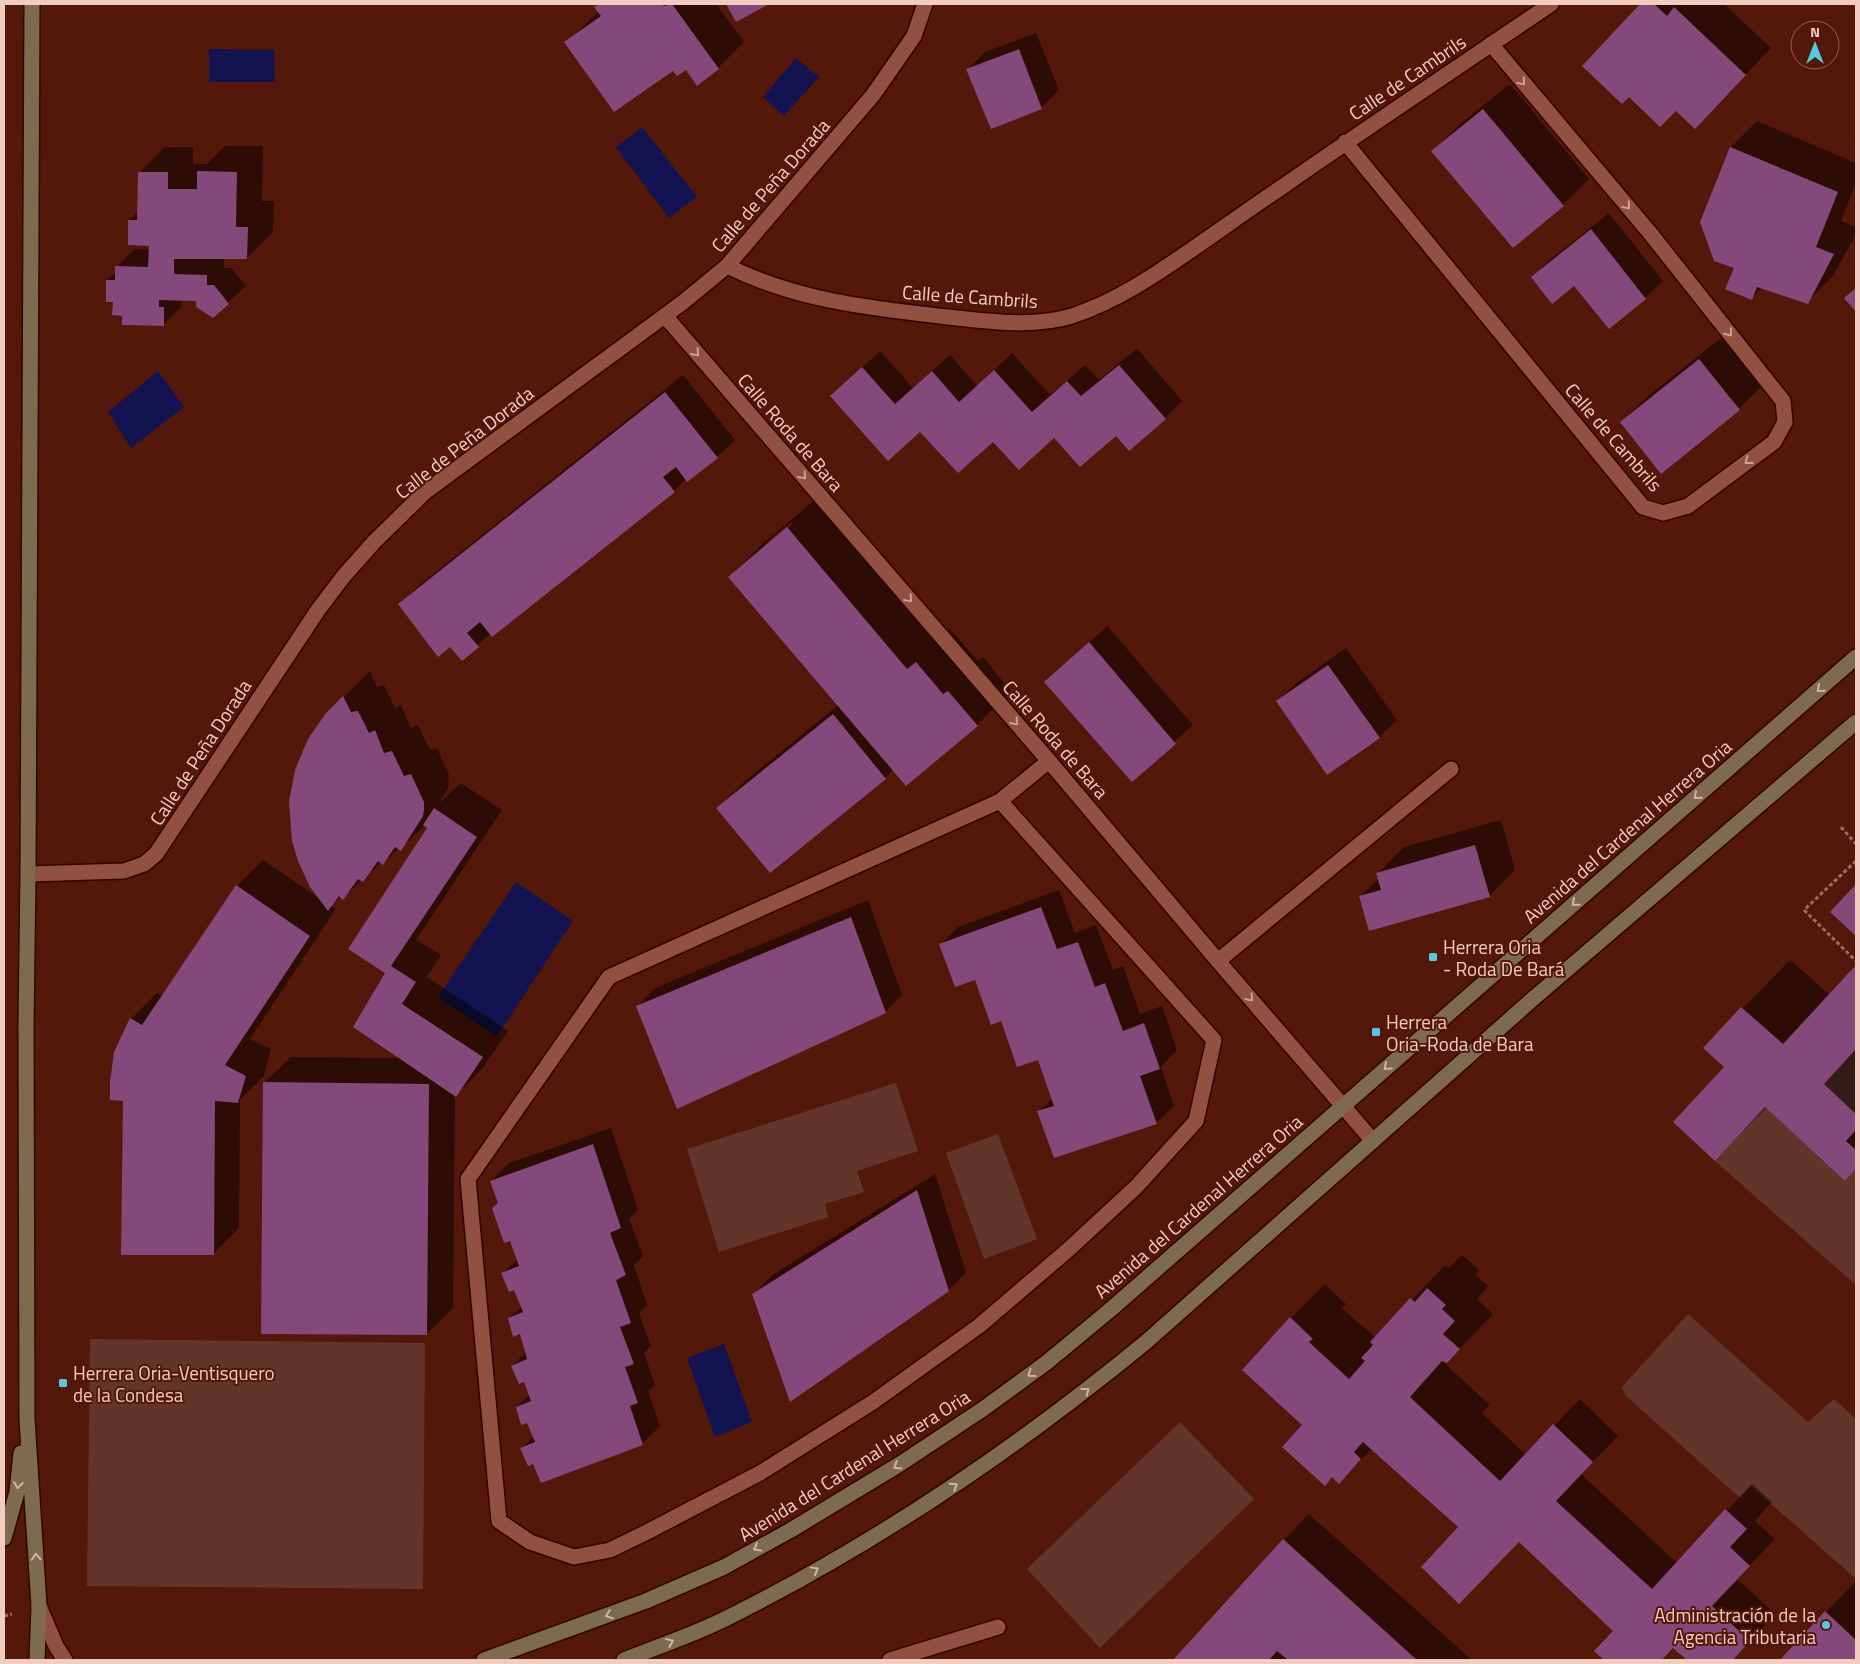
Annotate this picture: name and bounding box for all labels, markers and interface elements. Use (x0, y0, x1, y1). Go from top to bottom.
north arrow (1790, 20, 1840, 70)
text: N (1810, 21, 1820, 42)
street label: Calle de Cambrils (1343, 27, 1472, 127)
one-way arrow (1517, 76, 1526, 85)
street label: Calle de Peña Dorada (704, 111, 837, 258)
one-way arrow (1621, 200, 1630, 209)
street label: Calle de Cambrils (901, 277, 1039, 315)
one-way arrow (1723, 327, 1731, 336)
one-way arrow (691, 347, 699, 356)
street label: Calle Roda de Bara (731, 366, 851, 498)
street label: Calle de Cambrils (1558, 376, 1670, 498)
street label: Calle de Peña Dorada (389, 378, 540, 505)
one-way arrow (1744, 455, 1754, 464)
one-way arrow (797, 470, 805, 479)
one-way arrow (903, 593, 912, 602)
street label: Calle de Peña Dorada (142, 673, 258, 831)
street label: Calle Roda de Bara (996, 673, 1116, 805)
one-way arrow (1816, 683, 1825, 692)
one-way arrow (1010, 716, 1019, 725)
street label: Avenida del Cardenal Herrera Oria (1516, 732, 1738, 930)
one-way arrow (1694, 790, 1703, 799)
one-way arrow (1572, 897, 1581, 906)
place label: Herrera Oria - Roda De Bará (1443, 932, 1565, 983)
marker: Herrera Oria - Roda De Bará (1427, 951, 1439, 963)
one-way arrow (1244, 992, 1253, 1001)
place label: Herrera Oria-Roda de Bara (1386, 1007, 1534, 1058)
marker: Herrera Oria-Roda de Bara (1370, 1026, 1382, 1038)
one-way arrow (1383, 1062, 1392, 1071)
street label: Avenida del Cardenal Herrera Oria (1087, 1107, 1309, 1305)
place label: Herrera Oria-Ventisquero de la Condesa (73, 1358, 275, 1409)
one-way arrow (1027, 1368, 1037, 1377)
marker: Herrera Oria-Ventisquero de la Condesa (57, 1377, 69, 1389)
street label: Avenida del Cardenal Herrera Oria (733, 1381, 976, 1548)
one-way arrow (1080, 1389, 1089, 1397)
one-way arrow (894, 1460, 903, 1469)
one-way arrow (13, 1481, 23, 1489)
one-way arrow (948, 1483, 958, 1492)
one-way arrow (754, 1542, 763, 1552)
one-way arrow (30, 1553, 41, 1561)
one-way arrow (810, 1566, 819, 1576)
place label: Administración de la Agencia Tributaria (1654, 1600, 1816, 1651)
one-way arrow (605, 1608, 614, 1619)
marker: Administración de la Agencia Tributaria (1820, 1619, 1832, 1631)
one-way arrow (665, 1638, 673, 1648)

